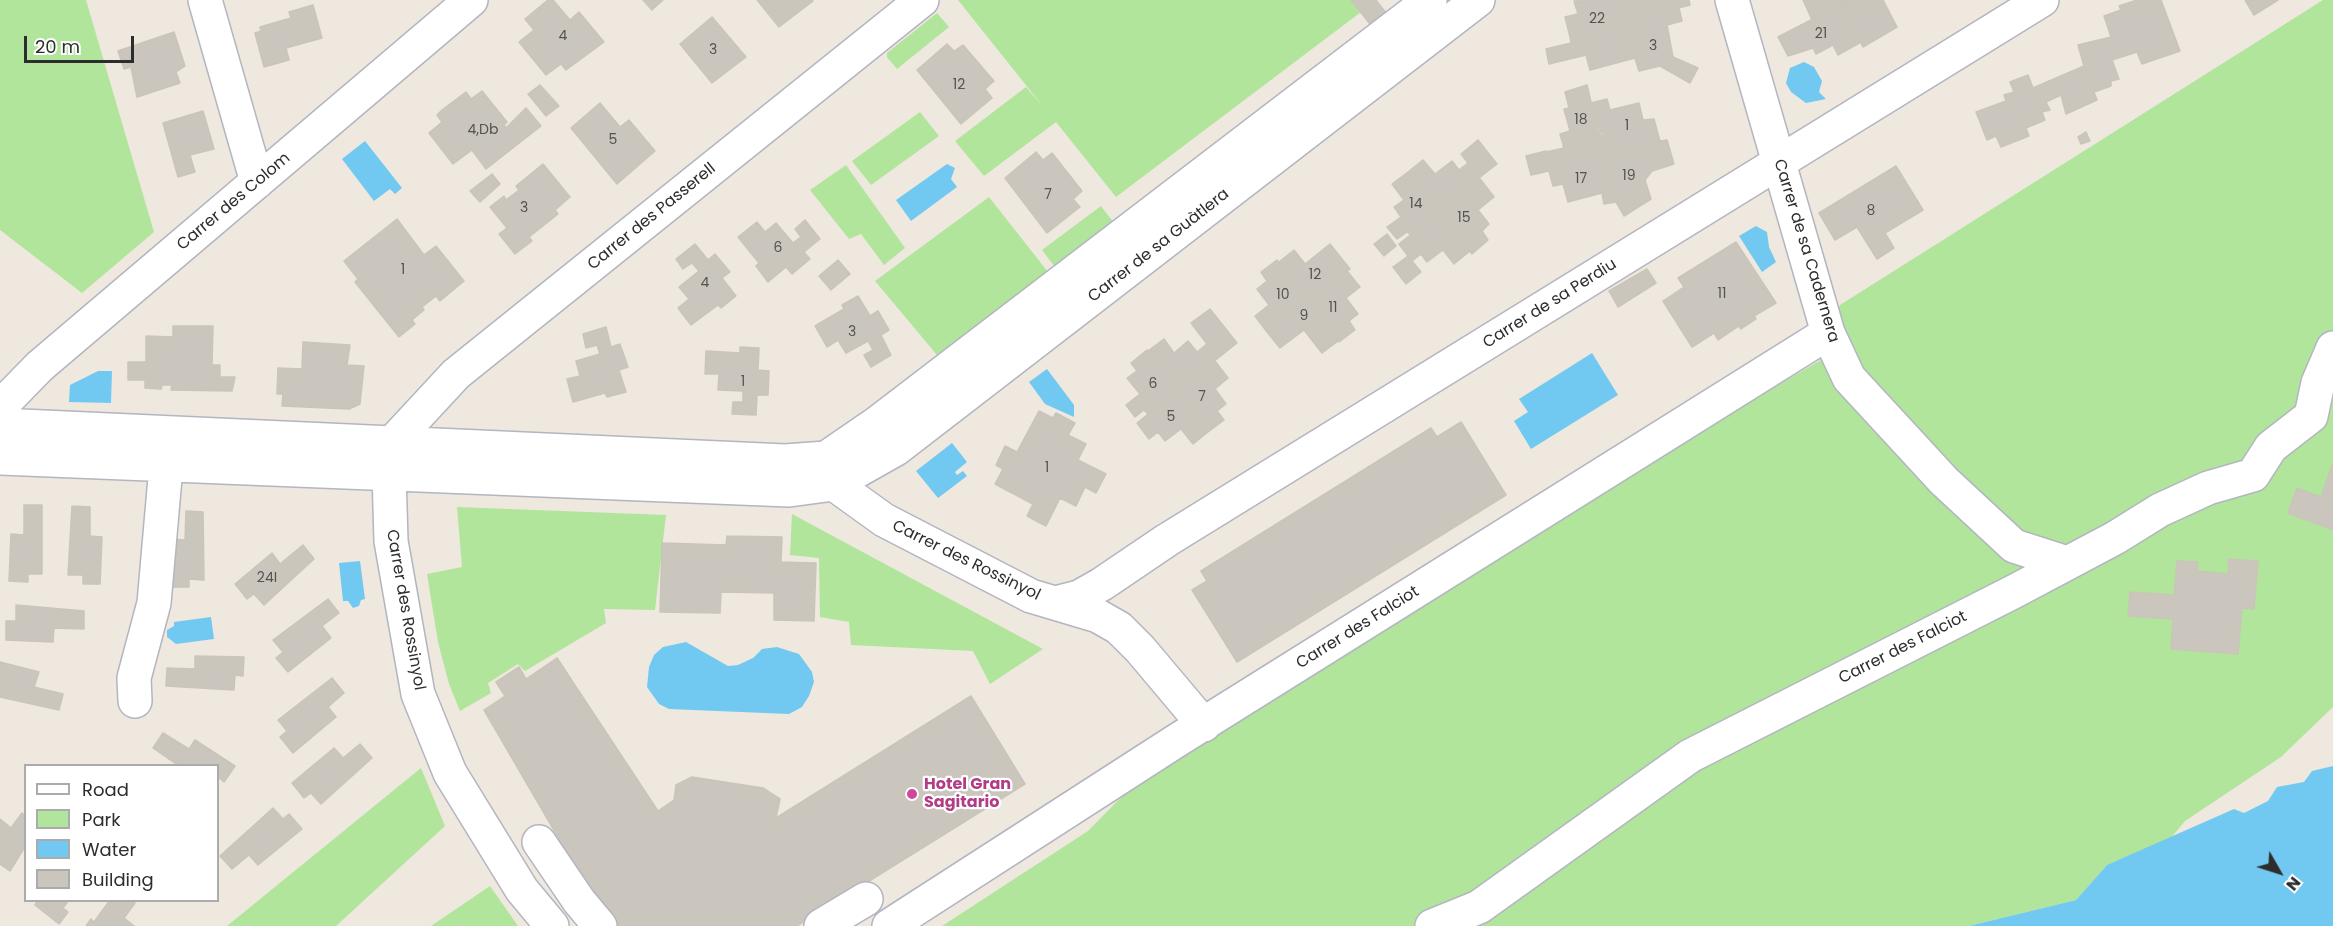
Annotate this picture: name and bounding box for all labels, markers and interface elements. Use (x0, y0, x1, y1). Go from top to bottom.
house number: 22 (1589, 11, 1605, 27)
scale bar (27, 24, 136, 62)
house number: 21 (1815, 26, 1827, 42)
house number: 4 (559, 28, 567, 44)
text: 20 m (35, 34, 80, 59)
house number: 3 (1649, 38, 1657, 54)
house number: 3 (709, 42, 717, 58)
house number: 12 (953, 77, 965, 93)
house number: 18 (1574, 112, 1588, 128)
house number: 1 (1625, 118, 1629, 134)
house number: 4,Db (468, 122, 498, 138)
house number: 5 (609, 132, 617, 148)
street label: Carrer des Colom (173, 149, 295, 255)
street label: Carrer de sa Cadernera (1769, 157, 1843, 345)
street label: Carrer des Passerell (584, 159, 720, 275)
house number: 19 (1622, 168, 1636, 184)
house number: 17 (1575, 171, 1587, 187)
street label: Carrer de sa Guàtlera (1085, 185, 1233, 307)
house number: 7 (1044, 187, 1052, 203)
house number: 14 (1409, 196, 1423, 212)
house number: 3 (520, 200, 528, 216)
house number: 8 (1867, 203, 1875, 219)
house number: 15 (1457, 210, 1471, 226)
house number: 6 (774, 240, 782, 256)
street label: Carrer de sa Perdiu (1480, 255, 1620, 353)
house number: 1 (401, 262, 405, 278)
house number: 12 (1309, 267, 1321, 283)
house number: 4 (701, 275, 709, 291)
house number: 11 (1718, 286, 1726, 302)
house number: 10 (1276, 287, 1290, 303)
house number: 11 (1329, 300, 1337, 316)
house number: 9 (1300, 308, 1308, 324)
house number: 3 (848, 324, 856, 340)
house number: 1 (741, 374, 745, 390)
house number: 6 (1149, 376, 1157, 392)
house number: 7 (1198, 389, 1206, 405)
house number: 5 (1167, 409, 1175, 425)
house number: 1 (1045, 460, 1049, 476)
street label: Carrer des Rossinyol (889, 517, 1043, 605)
street label: Carrer des Rossinyol (381, 528, 429, 692)
house number: 24I (257, 570, 277, 586)
street label: Carrer des Falciot (1293, 582, 1423, 674)
street label: Carrer des Falciot (1836, 607, 1970, 689)
legend (24, 764, 219, 902)
place label: Hotel Gran Sagitario (924, 775, 1011, 813)
text: Road (82, 777, 129, 802)
marker: Hotel Gran Sagitario (905, 787, 919, 801)
text: Park (82, 807, 121, 832)
text: Water (82, 837, 136, 862)
north arrow (2249, 842, 2309, 902)
text: Building (82, 867, 154, 892)
text: N (2281, 872, 2306, 896)

